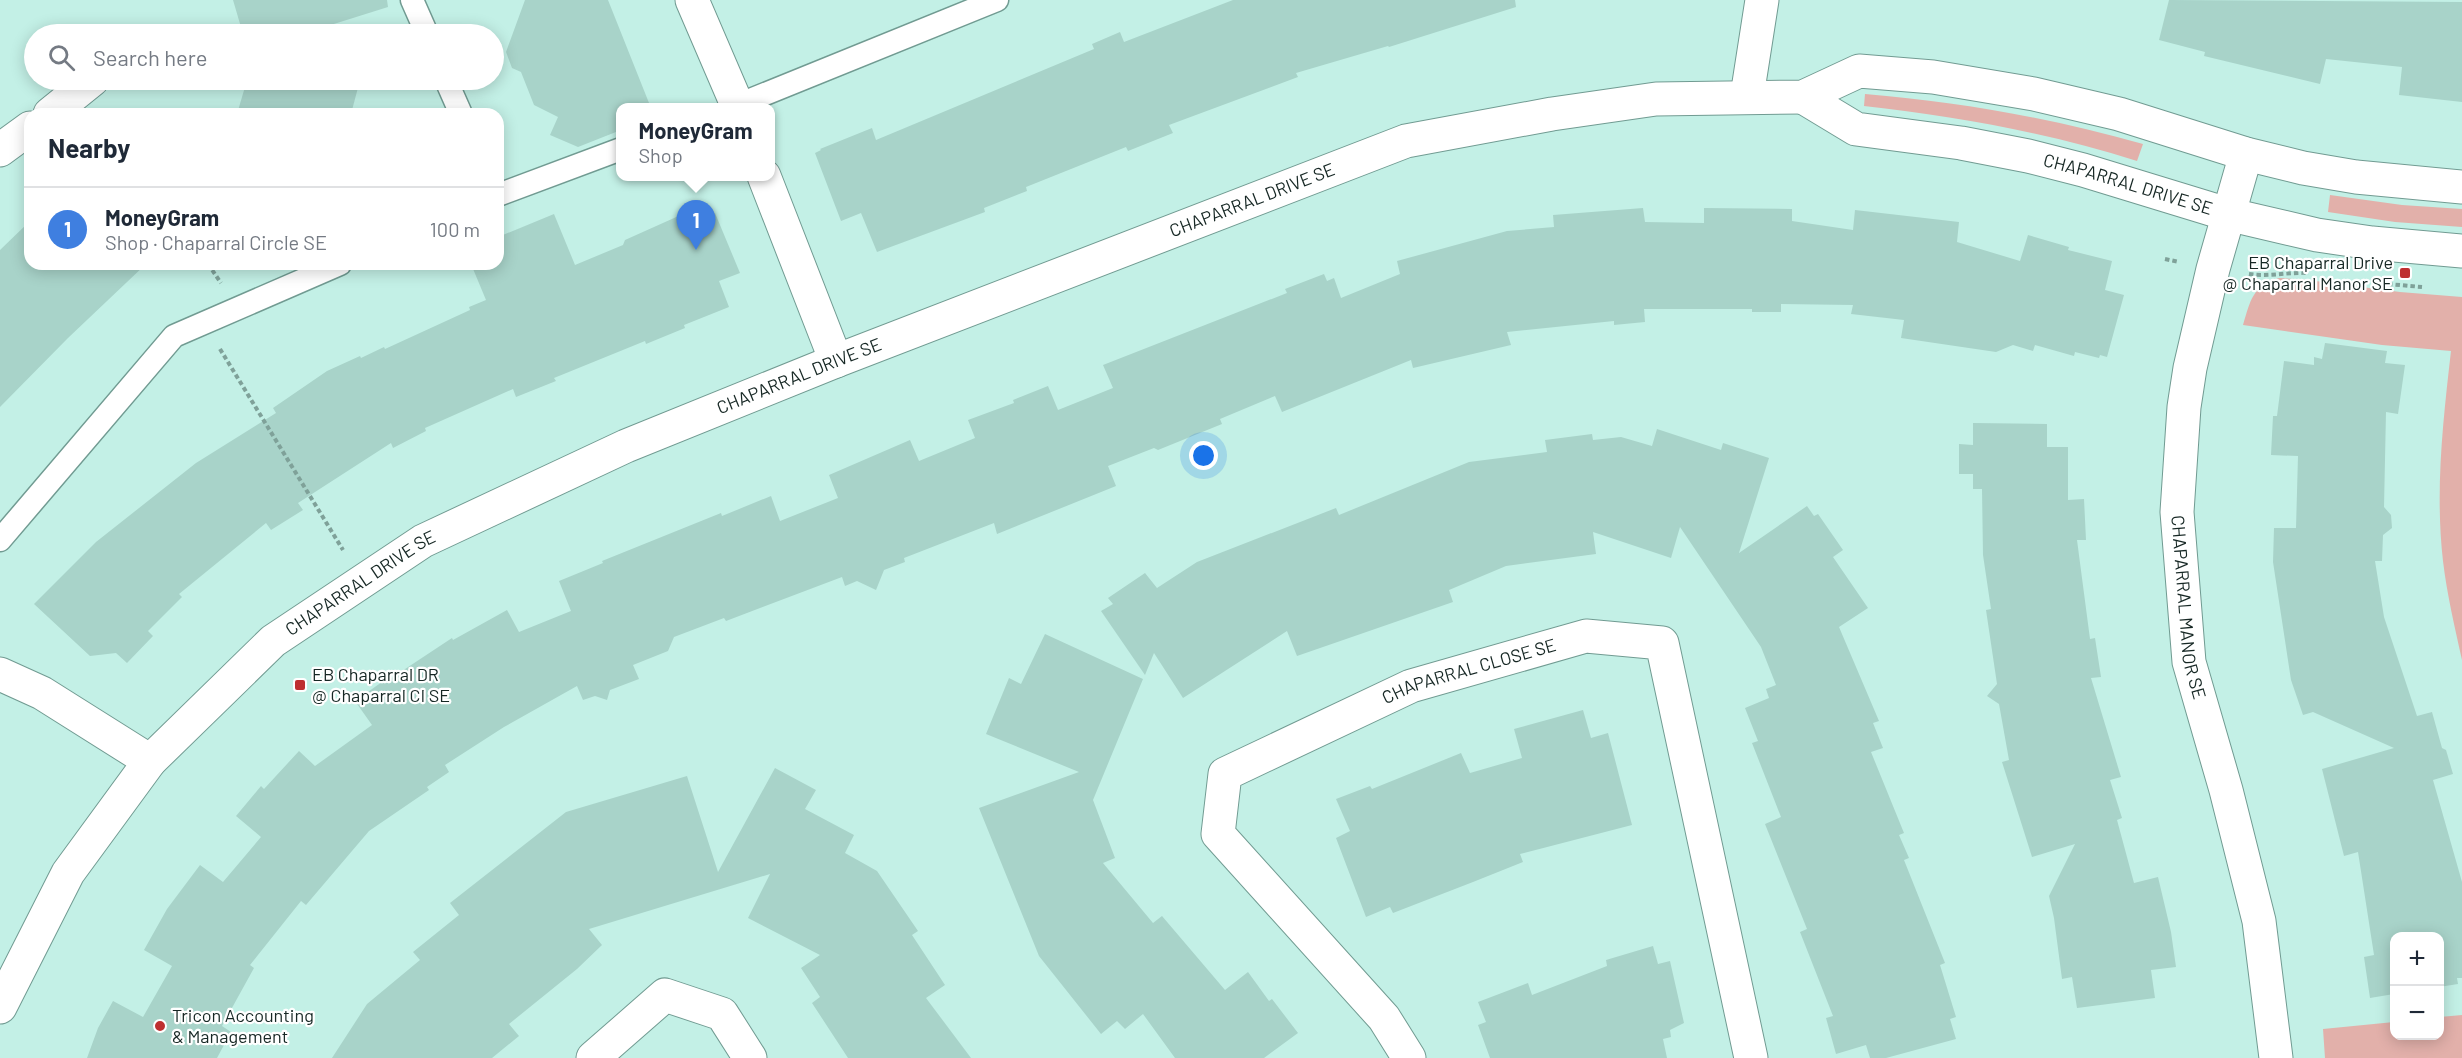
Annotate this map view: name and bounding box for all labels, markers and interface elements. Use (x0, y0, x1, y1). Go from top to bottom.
search box (24, 24, 504, 90)
icon: search (45, 41, 78, 74)
text: Search here (93, 44, 207, 70)
popup (616, 103, 775, 181)
text: MoneyGram (638, 117, 753, 143)
text: Nearby (48, 132, 130, 163)
text: Shop (638, 143, 683, 167)
street label: CHAPARRAL DRIVE SE (2041, 148, 2216, 219)
street label: CHAPARRAL DRIVE SE (1166, 158, 1338, 241)
pin: 1 (676, 200, 716, 250)
text: MoneyGram (105, 204, 219, 230)
text: 1 (64, 217, 71, 241)
text: 100 m (430, 217, 480, 241)
text: Shop · Chaparral Circle SE (105, 230, 327, 254)
place label: EB Chaparral Drive @ Chaparral Manor SE (2223, 251, 2393, 294)
marker: EB Chaparral Drive @ Chaparral Manor SE (2398, 266, 2412, 280)
street label: CHAPARRAL DRIVE SE (713, 333, 884, 418)
your location (1189, 441, 1218, 470)
street label: CHAPARRAL MANOR SE (2167, 514, 2211, 702)
street label: CHAPARRAL DRIVE SE (281, 525, 439, 640)
street label: CHAPARRAL CLOSE SE (1378, 633, 1558, 708)
place label: EB Chaparral DR @ Chaparral CI SE (312, 663, 450, 706)
marker: EB Chaparral DR @ Chaparral CI SE (293, 678, 307, 692)
map controls (2390, 932, 2444, 1040)
button: + (2390, 932, 2444, 986)
button: − (2390, 986, 2444, 1040)
place label: Tricon Accounting & Management (172, 1004, 314, 1047)
marker: Tricon Accounting & Management (153, 1019, 167, 1033)

